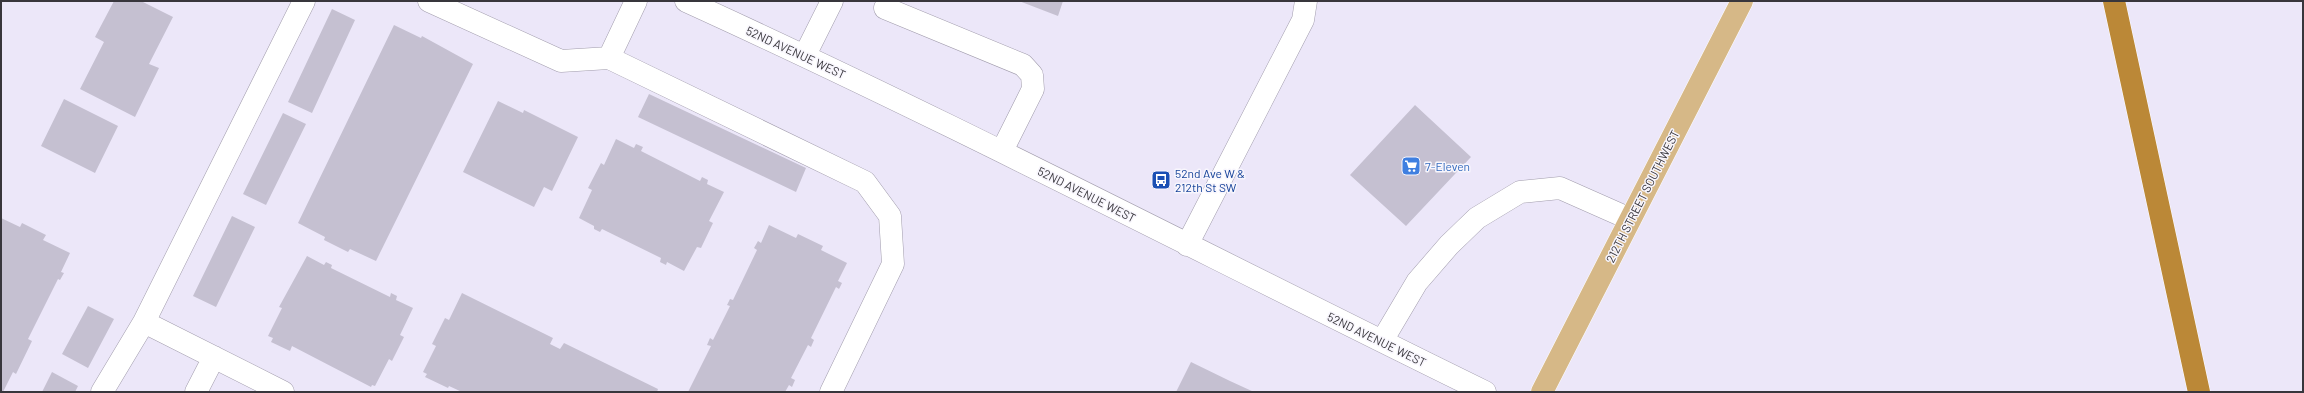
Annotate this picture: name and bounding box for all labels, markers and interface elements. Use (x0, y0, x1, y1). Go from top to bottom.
street label: 52ND AVENUE WEST (744, 23, 848, 81)
street label: 212TH STREET SOUTHWEST (1602, 127, 1682, 265)
supermarket icon: 7-Eleven (1400, 155, 1422, 177)
place label: 7-Eleven (1425, 159, 1470, 173)
street label: 52ND AVENUE WEST (1036, 163, 1138, 225)
place label: 52nd Ave W & 212th St SW (1175, 166, 1245, 194)
bus stop icon: 52nd Ave W & 212th St SW (1150, 169, 1172, 191)
street label: 52ND AVENUE WEST (1325, 309, 1429, 369)

